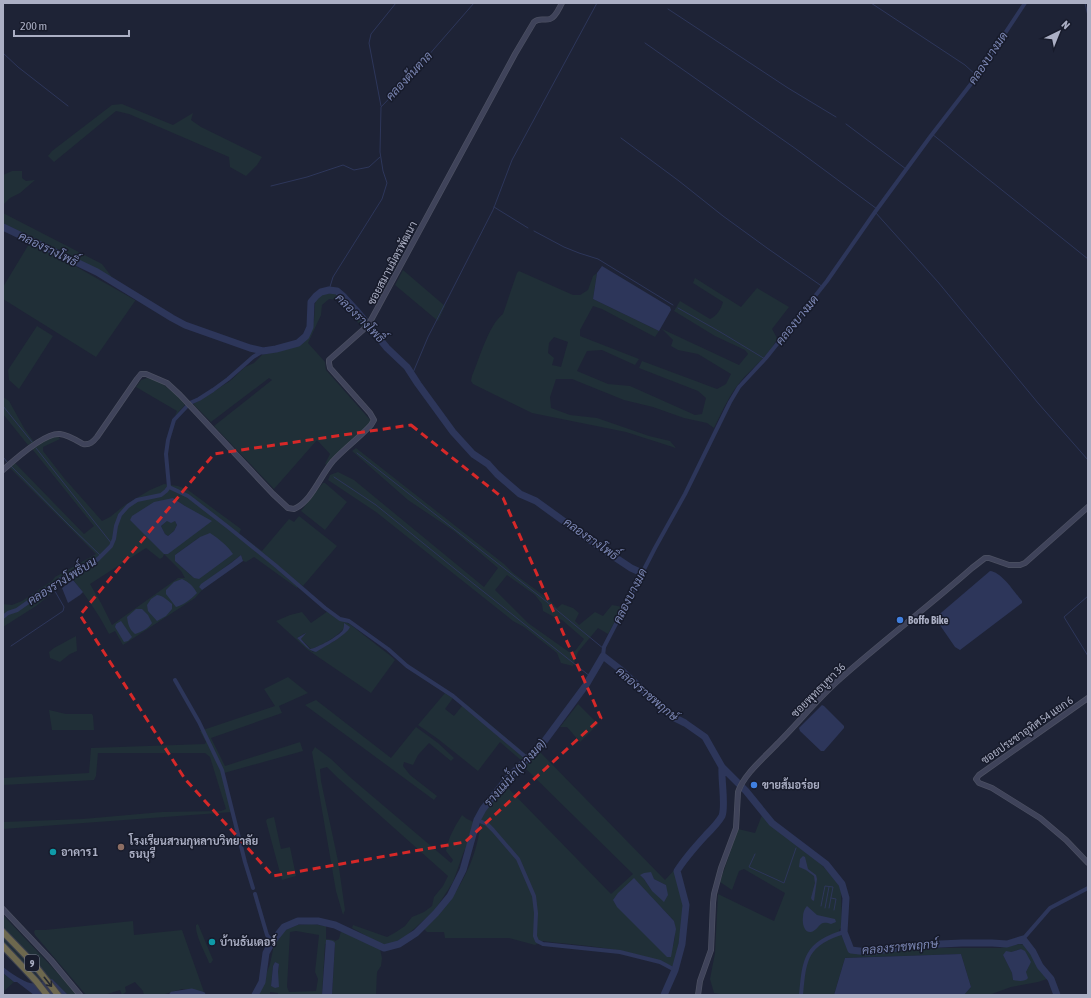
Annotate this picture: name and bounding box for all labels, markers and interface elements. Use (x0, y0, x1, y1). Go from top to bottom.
scale bar (14, 12, 129, 38)
north arrow (1039, 12, 1079, 52)
text: N (1059, 18, 1072, 31)
text: 200 m (20, 19, 47, 33)
water label: คลองบางมด (965, 29, 1011, 87)
water label: คลองต้นตาล (383, 49, 435, 103)
street label: ซอยสมานมิตรพัฒนา (364, 219, 419, 307)
water label: คลองรางโพธิ์ (16, 225, 84, 270)
water label: คลองรางโพธิ์ (333, 287, 393, 347)
water label: คลองบางมด (773, 292, 821, 348)
water label: คลองรางโพธิ์ (561, 511, 626, 565)
water label: คลองรางโพธิ์บน (23, 550, 99, 608)
water label: คลองบางมด (610, 566, 650, 626)
place label: Boffo Bike (908, 614, 948, 626)
marker: Boffo Bike (895, 615, 905, 625)
street label: ซอยพุทธบูชา 36 (788, 660, 850, 722)
water label: คลองราชพฤกษ์ (613, 663, 683, 725)
street label: ซอยประชาอุทิศ 54 แยก 6 (979, 694, 1077, 769)
water label: รางแม่น้ำ (บางมด) (478, 734, 549, 810)
place label: ขายส้มอร่อย (762, 777, 820, 791)
marker: ขายส้มอร่อย (749, 780, 759, 790)
place label: โรงเรียนสวนกุหลาบวิทยาลัย ธนบุรี (128, 833, 258, 862)
marker: โรงเรียนสวนกุหลาบวิทยาลัย ธนบุรี (116, 842, 126, 852)
place label: อาคาร 1 (61, 846, 98, 858)
marker: อาคาร 1 (48, 847, 58, 857)
place label: บ้านธันเดอร์ (220, 934, 277, 948)
water label: คลองราชพฤกษ์ (861, 936, 940, 957)
marker: บ้านธันเดอร์ (207, 937, 217, 947)
road number: 9 (25, 955, 39, 971)
one-way arrow (43, 977, 52, 987)

